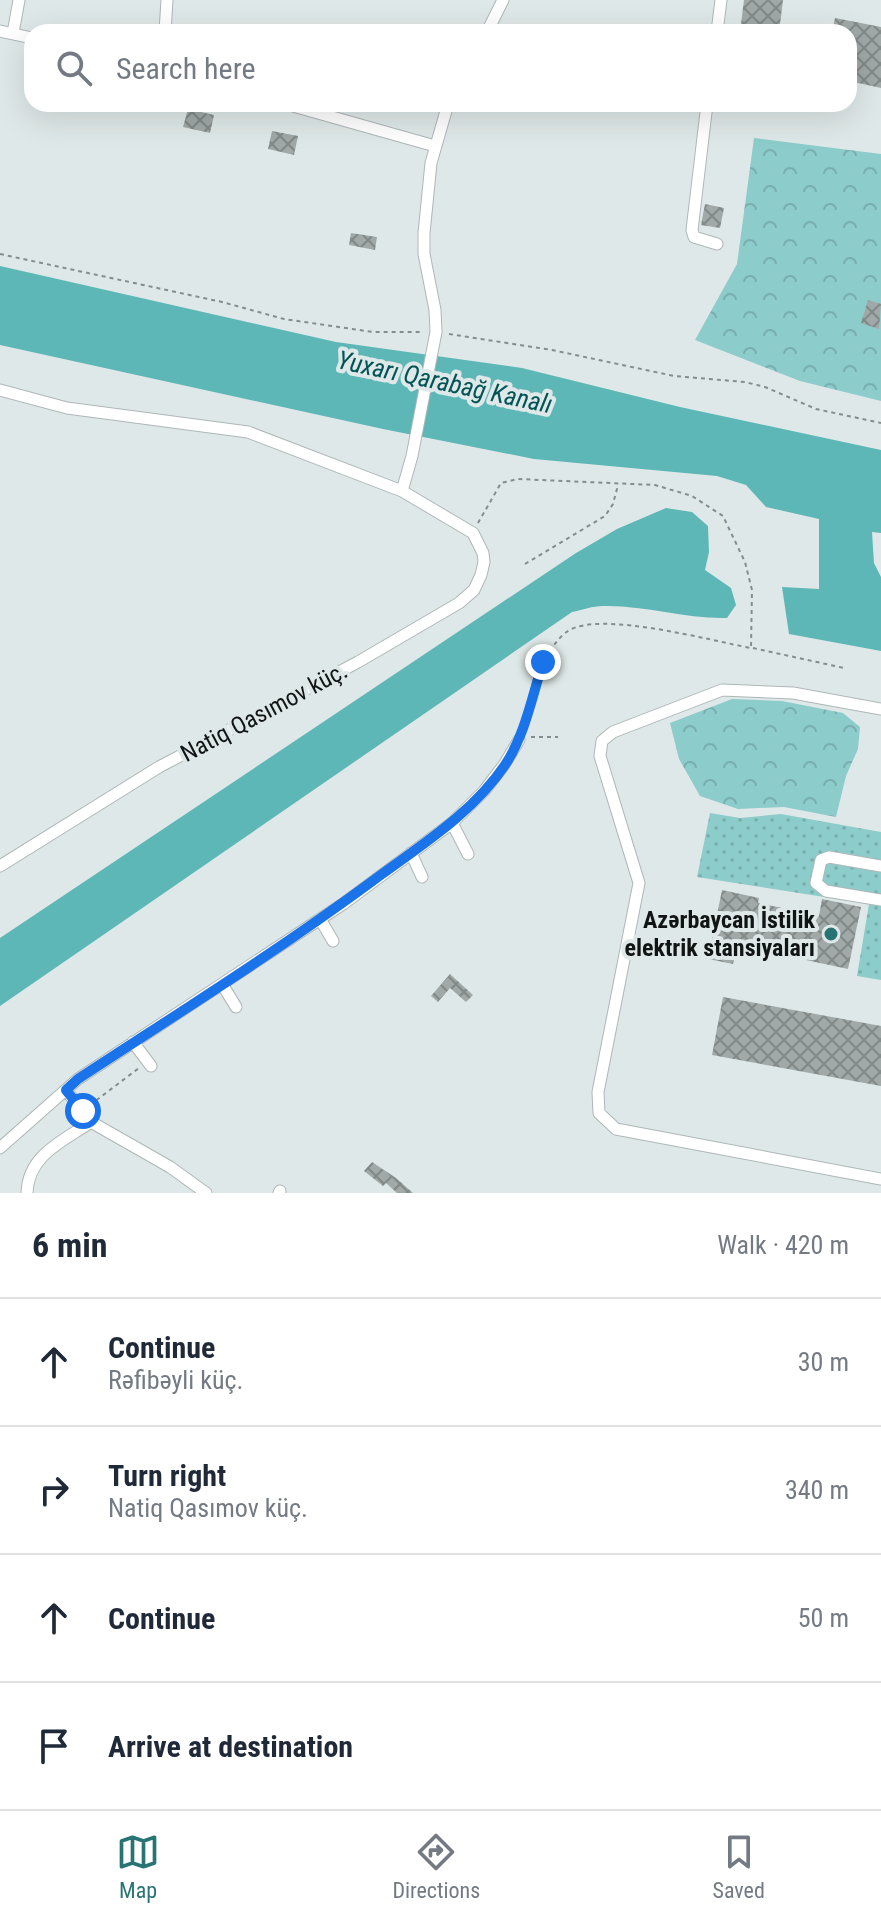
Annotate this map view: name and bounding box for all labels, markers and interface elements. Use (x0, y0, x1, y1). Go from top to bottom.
search box (24, 24, 857, 112)
icon: search (52, 46, 96, 90)
text: Search here (116, 51, 256, 86)
water label: Yuxarı Qarabağ Kanalı (335, 345, 555, 419)
route end (525, 644, 561, 680)
street label: Natiq Qasımov küç. (176, 656, 352, 768)
place label: Azərbaycan İstilik elektrik stansiyaları (624, 906, 816, 962)
marker: Azərbaycan İstilik elektrik stansiyaları (822, 925, 840, 943)
route start (65, 1093, 101, 1129)
text: 6 min (32, 1225, 108, 1265)
text: Walk · 420 m (717, 1230, 849, 1260)
text: Continue (108, 1330, 215, 1365)
icon: ahead (32, 1340, 76, 1384)
text: 30 m (798, 1347, 849, 1377)
text: Rəfibəyli küç. (108, 1365, 243, 1395)
text: Turn right (108, 1458, 226, 1493)
icon: right (32, 1468, 76, 1512)
text: 340 m (785, 1475, 849, 1505)
text: Natiq Qasımov küç. (108, 1493, 308, 1523)
icon: ahead (32, 1596, 76, 1640)
text: Continue (108, 1601, 215, 1636)
text: 50 m (798, 1603, 849, 1633)
icon: arrive (32, 1724, 76, 1768)
text: Arrive at destination (108, 1729, 353, 1764)
tab: Map (116, 1830, 160, 1903)
tab: Directions (392, 1830, 480, 1903)
tab: Saved (713, 1830, 765, 1903)

